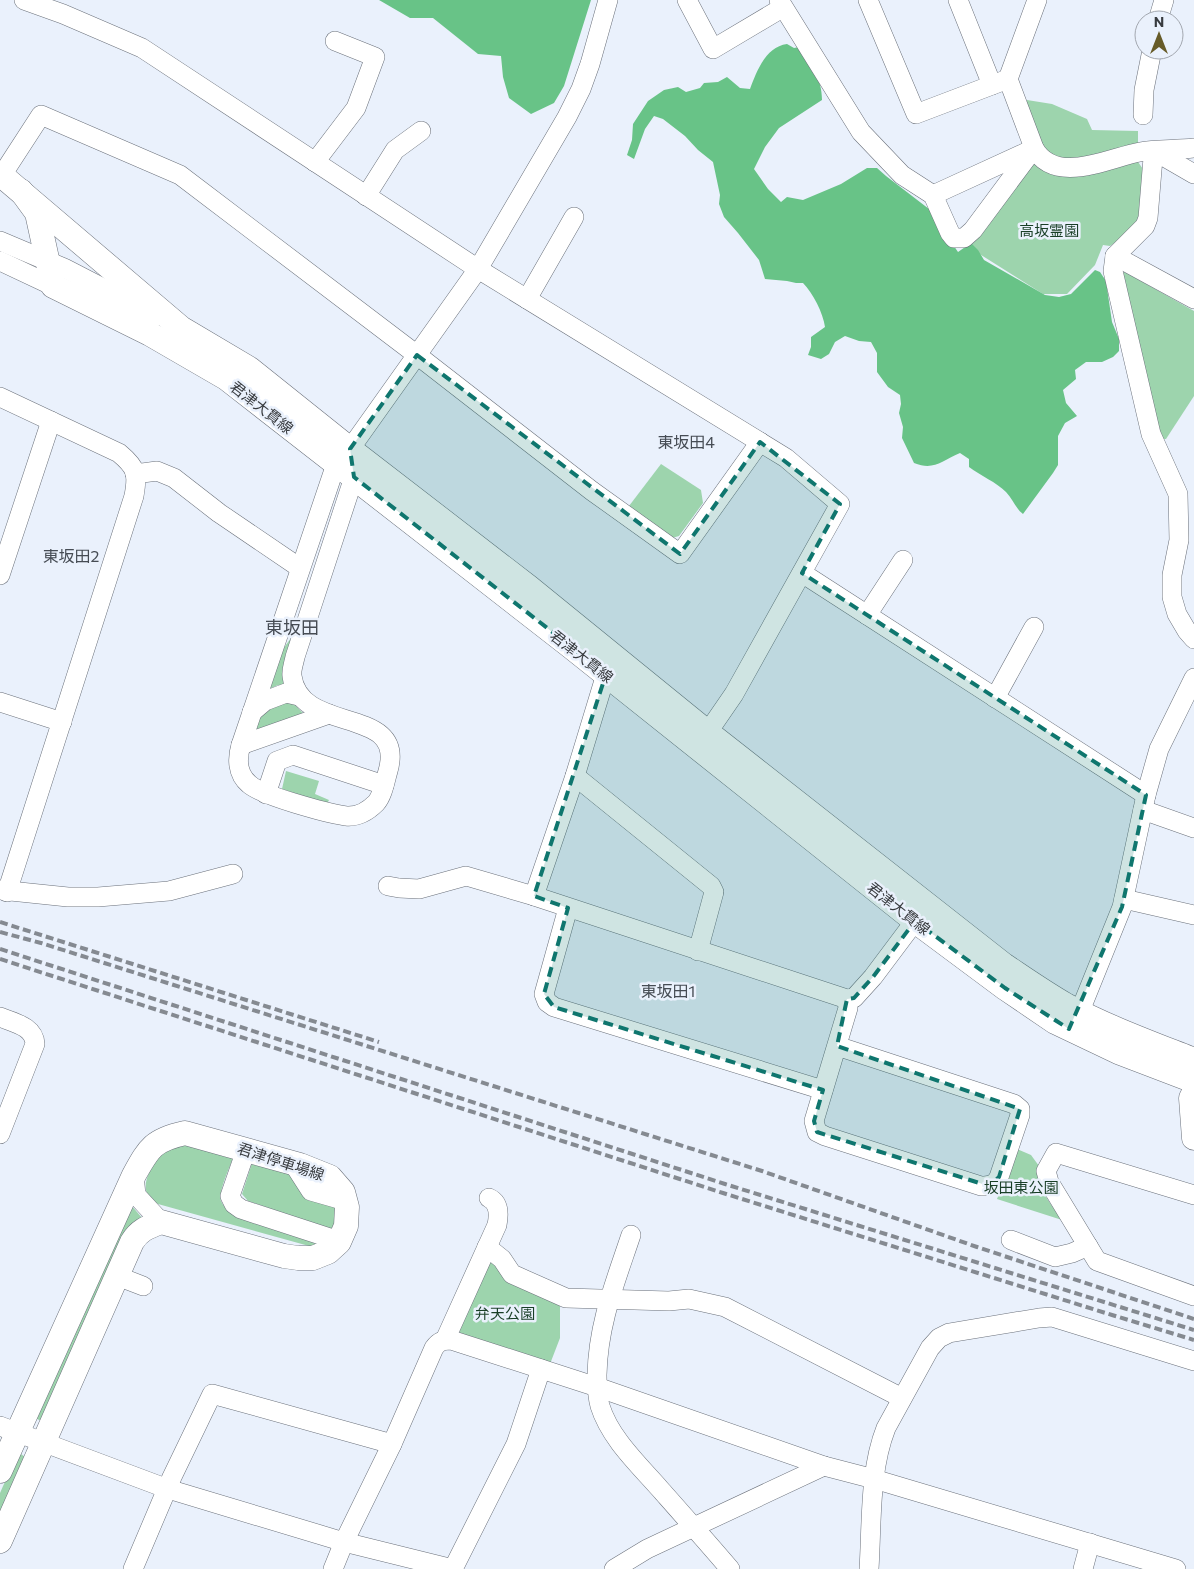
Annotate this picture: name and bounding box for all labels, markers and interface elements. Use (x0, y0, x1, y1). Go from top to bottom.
north arrow (1134, 10, 1184, 60)
text: N (1154, 13, 1164, 30)
park label: 高坂霊園 (1019, 221, 1079, 239)
street label: 君津大貫線 (227, 377, 297, 437)
district label: 東坂田4 (657, 432, 715, 451)
district label: 東坂田2 (43, 546, 100, 565)
district label: 東坂田 (265, 616, 319, 638)
street label: 君津大貫線 (547, 626, 617, 686)
street label: 君津大貫線 (864, 878, 934, 938)
district label: 東坂田1 (641, 981, 695, 1000)
street label: 君津停車場線 (235, 1139, 327, 1183)
park label: 坂田東公園 (983, 1178, 1059, 1196)
park label: 弁天公園 (475, 1304, 535, 1322)

